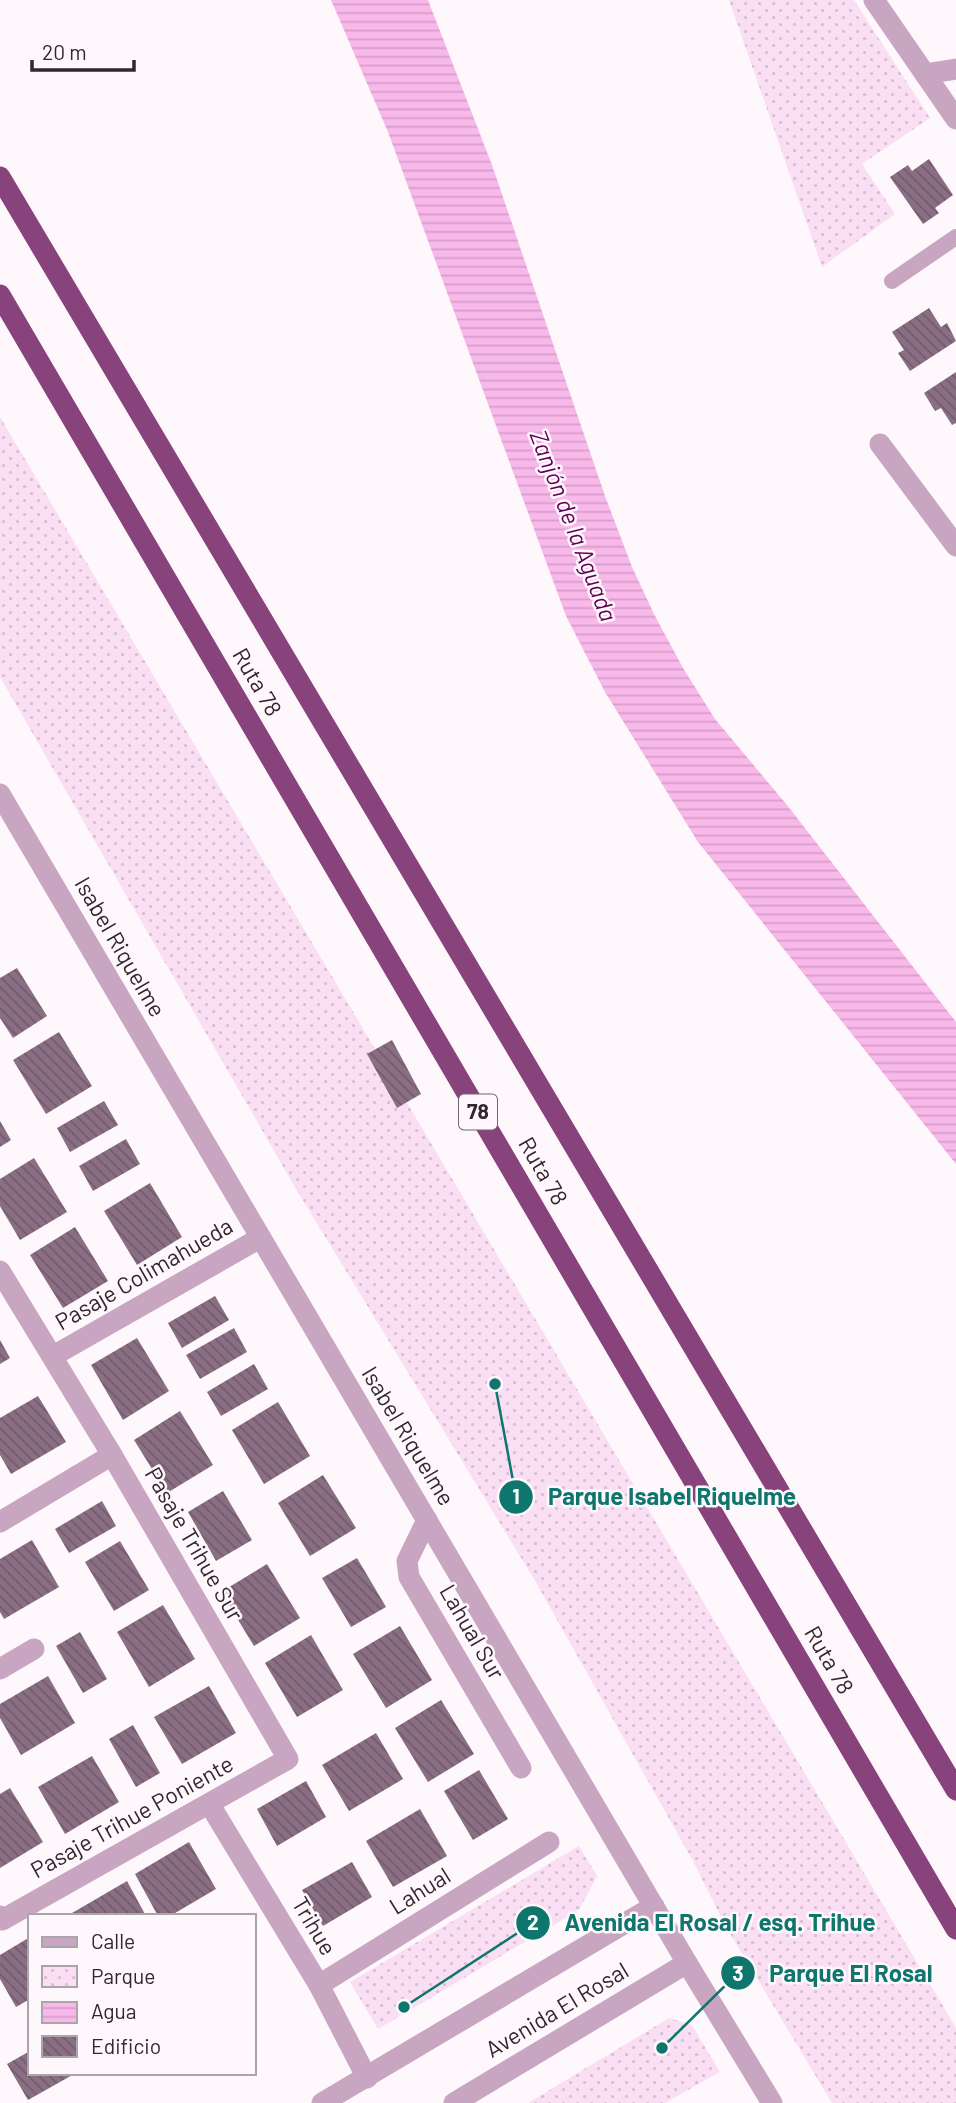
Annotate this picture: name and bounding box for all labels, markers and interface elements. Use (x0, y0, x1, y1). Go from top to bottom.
scale bar (32, 28, 133, 72)
text: 20 m (42, 39, 87, 64)
water label: Zanjón de la Aguada (525, 426, 624, 625)
street label: Ruta 78 (227, 642, 288, 721)
street label: Isabel Riquelme (70, 872, 172, 1021)
road number: 78 (459, 1094, 497, 1130)
street label: Ruta 78 (513, 1131, 574, 1210)
street label: Pasaje Colimahueda (50, 1211, 237, 1335)
street label: Isabel Riquelme (356, 1361, 461, 1510)
street label: Pasaje Trihue Sur (140, 1462, 250, 1626)
callout: Parque Isabel Riquelme (499, 1474, 810, 1519)
text: Parque Isabel Riquelme (548, 1481, 796, 1510)
text: 1 (512, 1483, 520, 1508)
street label: Lahual Sur (434, 1579, 512, 1685)
street label: Ruta 78 (799, 1620, 860, 1699)
street label: Pasaje Trihue Poniente (25, 1749, 238, 1883)
street label: Lahual (384, 1861, 455, 1920)
street label: Trihue (287, 1891, 343, 1960)
callout: Avenida El Rosal / esq. Trihue (515, 1900, 889, 1945)
text: Avenida El Rosal / esq. Trihue (564, 1907, 876, 1936)
text: 2 (527, 1909, 539, 1934)
legend (28, 1914, 256, 2075)
text: Calle (91, 1928, 135, 1953)
callout: Parque El Rosal (721, 1951, 947, 1996)
street label: Avenida El Rosal (480, 1955, 633, 2063)
text: Parque El Rosal (769, 1958, 933, 1987)
text: 3 (732, 1960, 744, 1985)
text: Parque (91, 1963, 156, 1988)
text: Agua (91, 1998, 137, 2023)
text: Edificio (91, 2033, 161, 2058)

